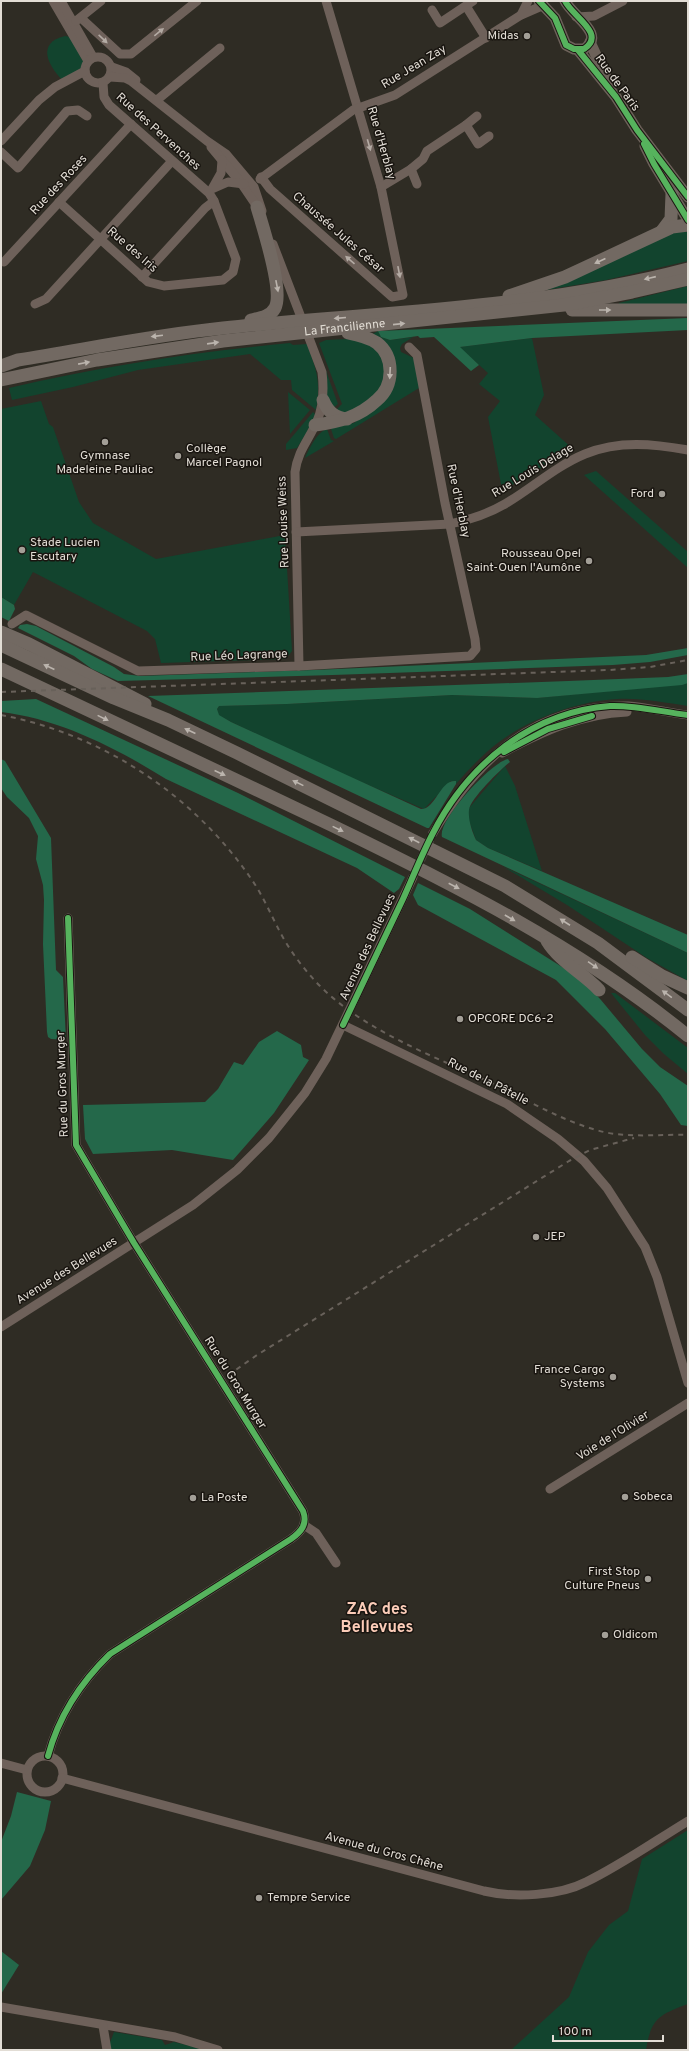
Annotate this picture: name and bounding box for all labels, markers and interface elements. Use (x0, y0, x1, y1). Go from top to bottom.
one-way arrow (153, 28, 164, 37)
place label: Midas (488, 28, 519, 44)
marker: Midas (522, 31, 532, 41)
one-way arrow (98, 34, 109, 43)
street label: Rue Jean Zay (379, 41, 449, 93)
street label: Rue de Paris (591, 51, 643, 115)
street label: Rue des Pervenches (112, 90, 204, 174)
street label: Rue d'Herblay (363, 105, 399, 181)
one-way arrow (366, 139, 372, 151)
street label: Rue des Roses (27, 151, 91, 219)
street label: Chaussée Jules César (289, 189, 388, 278)
street label: Rue des Iris (103, 224, 161, 276)
one-way arrow (345, 255, 356, 264)
one-way arrow (594, 258, 605, 264)
one-way arrow (396, 266, 402, 278)
one-way arrow (644, 275, 656, 281)
one-way arrow (274, 279, 280, 292)
one-way arrow (599, 307, 612, 313)
one-way arrow (334, 315, 346, 322)
street label: La Francilienne (303, 316, 386, 340)
one-way arrow (393, 321, 405, 327)
one-way arrow (151, 333, 164, 339)
one-way arrow (207, 340, 219, 346)
one-way arrow (78, 360, 91, 366)
one-way arrow (386, 367, 393, 379)
marker: Gymnase Madeleine Pauliac (100, 437, 110, 447)
street label: Rue Louis Delage (489, 440, 577, 502)
place label: Collège Marcel Pagnol (186, 441, 262, 471)
place label: Gymnase Madeleine Pauliac (57, 448, 153, 478)
marker: Collège Marcel Pagnol (173, 451, 183, 461)
street label: Rue d'Herblay (442, 463, 474, 539)
street label: Rue Louise Weiss (274, 476, 294, 568)
place label: Ford (630, 486, 654, 502)
marker: Ford (657, 489, 667, 499)
place label: Stade Lucien Escutary (30, 535, 100, 565)
marker: Stade Lucien Escutary (17, 545, 27, 555)
place label: Rousseau Opel Saint-Ouen l'Aumône (466, 546, 581, 576)
marker: Rousseau Opel Saint-Ouen l'Aumône (584, 556, 594, 566)
street label: Rue Léo Lagrange (190, 646, 288, 666)
one-way arrow (43, 664, 54, 670)
one-way arrow (97, 715, 109, 721)
one-way arrow (184, 728, 196, 734)
one-way arrow (215, 770, 226, 776)
one-way arrow (292, 779, 303, 786)
one-way arrow (332, 826, 344, 832)
one-way arrow (409, 837, 420, 843)
one-way arrow (449, 883, 460, 890)
street label: Avenue des Bellevues (336, 891, 400, 1003)
one-way arrow (505, 914, 515, 922)
one-way arrow (560, 918, 571, 926)
one-way arrow (587, 961, 598, 969)
one-way arrow (662, 990, 673, 998)
place label: OPCORE DC6-2 (468, 1011, 554, 1027)
marker: OPCORE DC6-2 (455, 1014, 465, 1024)
street label: Rue du Gros Murger (53, 1030, 73, 1138)
street label: Rue de la Pâtelle (445, 1055, 531, 1109)
place label: JEP (544, 1229, 566, 1245)
marker: JEP (531, 1232, 541, 1242)
street label: Avenue des Bellevues (13, 1233, 121, 1309)
street label: Rue du Gros Murger (200, 1334, 270, 1433)
place label: France Cargo Systems (534, 1362, 605, 1392)
marker: France Cargo Systems (608, 1372, 618, 1382)
street label: Voie de l'Olivier (574, 1407, 653, 1465)
place label: Sobeca (633, 1489, 672, 1505)
place label: La Poste (201, 1490, 247, 1506)
marker: Sobeca (620, 1492, 630, 1502)
marker: La Poste (188, 1493, 198, 1503)
place label: First Stop Culture Pneus (564, 1564, 640, 1594)
marker: First Stop Culture Pneus (643, 1574, 653, 1584)
district label: ZAC des Bellevues (341, 1600, 414, 1638)
place label: Oldicom (613, 1627, 658, 1643)
marker: Oldicom (600, 1630, 610, 1640)
street label: Avenue du Gros Chêne (323, 1829, 445, 1875)
place label: Tempre Service (267, 1890, 350, 1906)
marker: Tempre Service (254, 1893, 264, 1903)
scale bar (553, 2017, 663, 2043)
text: 100 m (559, 2024, 592, 2040)

